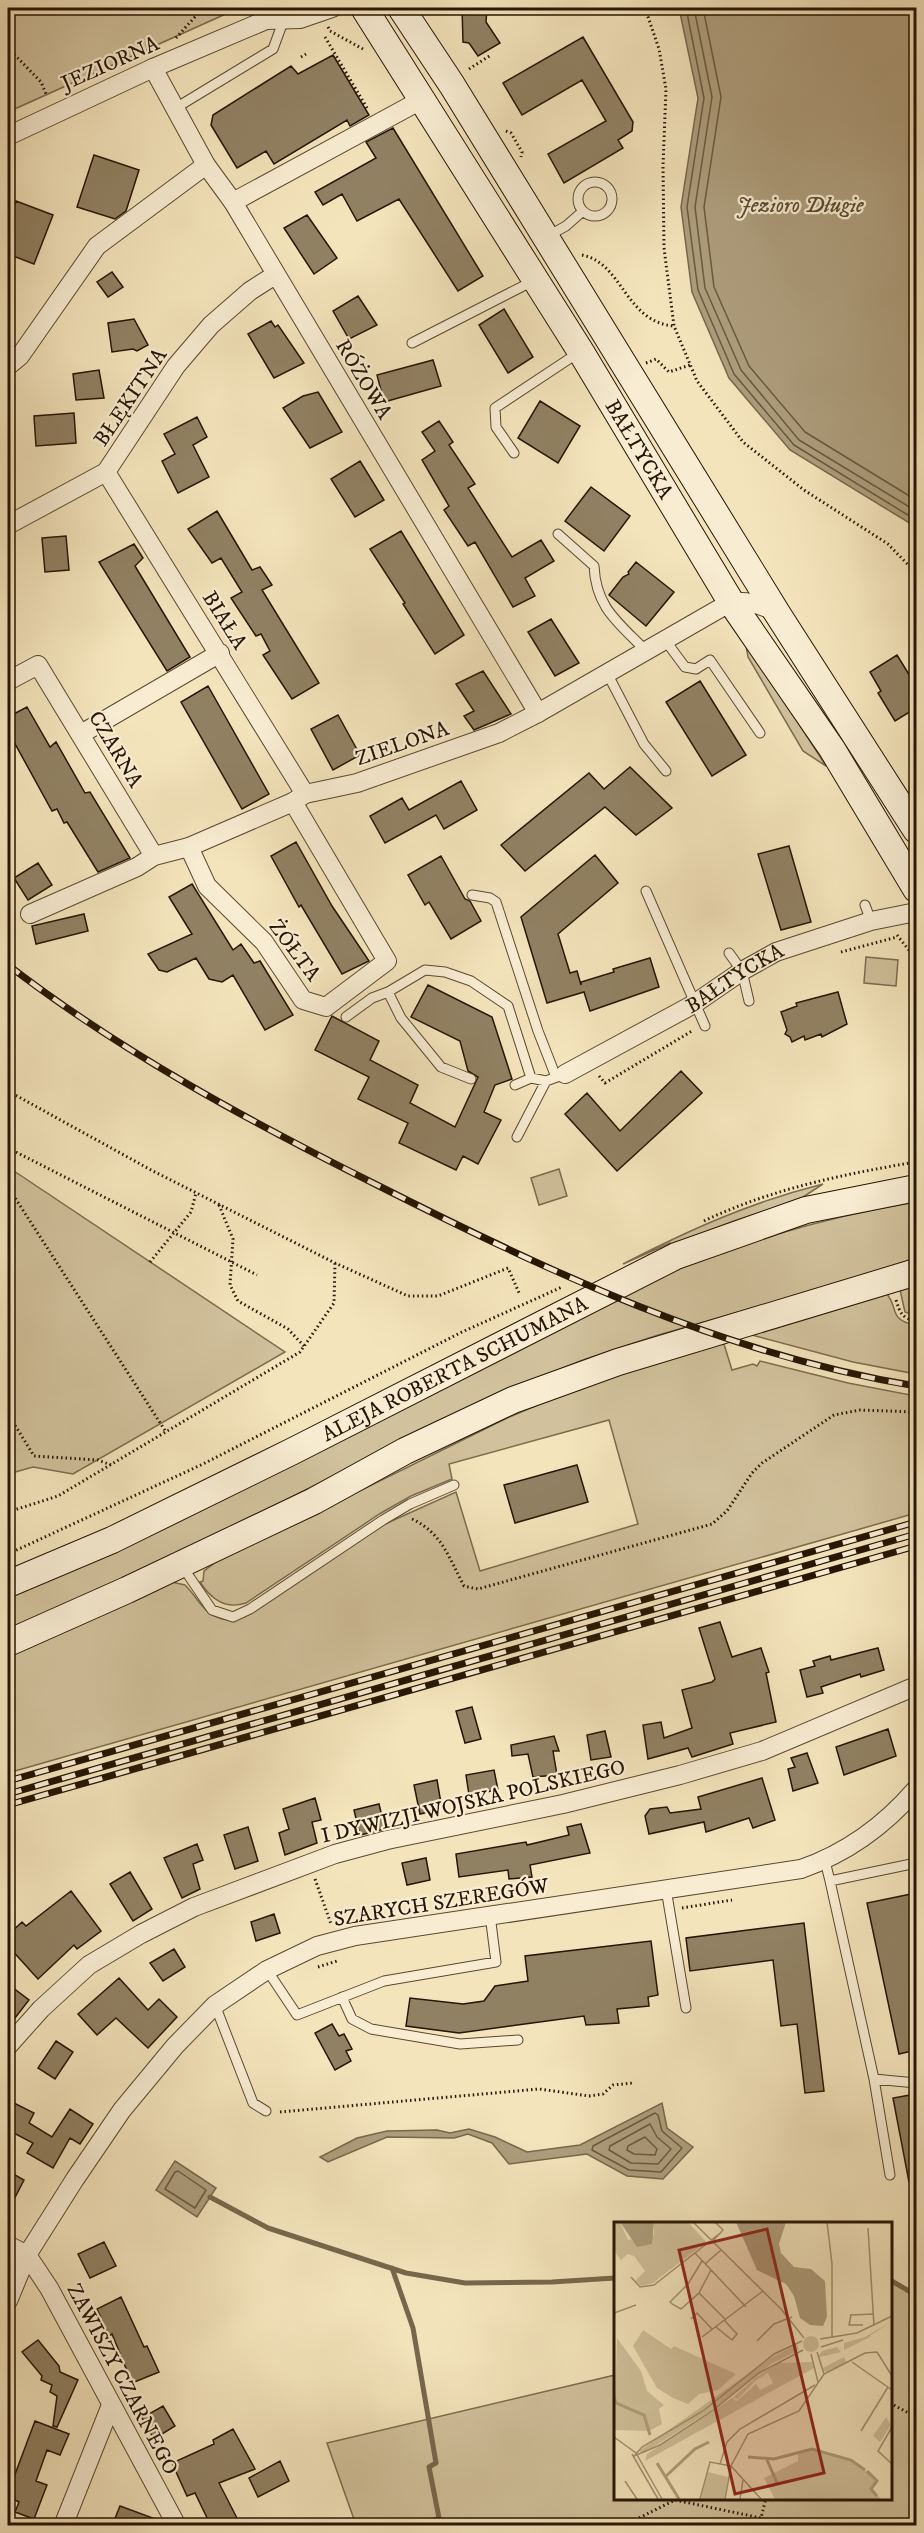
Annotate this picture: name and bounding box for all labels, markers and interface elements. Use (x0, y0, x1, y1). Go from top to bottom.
street label: JEZIORNA (56, 31, 164, 98)
water label: Jezioro Długie (736, 192, 864, 219)
street label: RÓŻOWA (329, 334, 399, 425)
street label: BŁĘKITNA (89, 343, 173, 452)
street label: BAŁTYCKA (599, 395, 679, 505)
street label: BIAŁA (196, 586, 253, 655)
street label: CZARNA (82, 706, 148, 793)
street label: ZIELONA (352, 716, 453, 772)
street label: ŻÓŁTA (263, 913, 328, 987)
street label: BAŁTYCKA (682, 938, 789, 1020)
street label: ALEJA ROBERTA SCHUMANA (318, 1291, 593, 1448)
street label: I DYWIZJI WOJSKA POLSKIEGO (319, 1754, 628, 1850)
street label: SZARYCH SZEREGÓW (331, 1871, 551, 1933)
inset map (614, 2222, 891, 2500)
street label: ZAWISZY CZARNEGO (61, 2279, 184, 2480)

